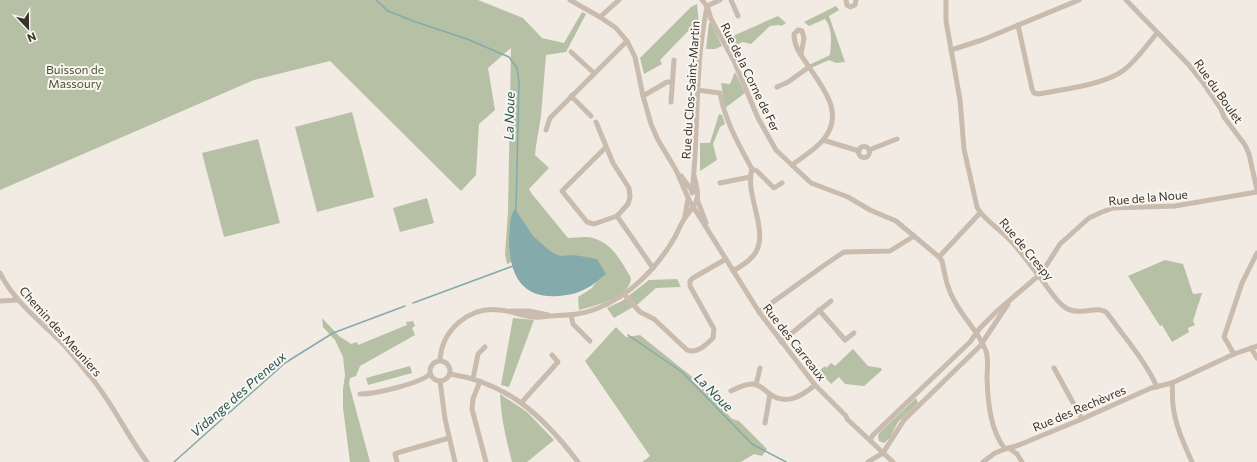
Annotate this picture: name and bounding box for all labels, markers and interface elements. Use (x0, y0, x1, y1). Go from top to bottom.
north arrow (8, 8, 48, 48)
street label: Rue du Clos-Saint-Martin (678, 20, 702, 160)
street label: Rue de la Corne de Fer (719, 20, 784, 134)
text: N (26, 30, 38, 45)
street label: Rue du Boulet (1192, 56, 1246, 126)
park label: Buisson de Massoury (46, 62, 104, 90)
water label: La Noue (500, 91, 518, 140)
street label: Rue de la Noue (1108, 187, 1188, 207)
street label: Rue de Crespy (997, 215, 1057, 283)
street label: Chemin des Meuniers (17, 283, 105, 379)
street label: Rue des Carreaux (761, 301, 830, 384)
water label: Vidange des Preneux (187, 347, 290, 440)
water label: La Noue (691, 369, 737, 415)
street label: Rue des Rechèvres (1030, 382, 1128, 434)

